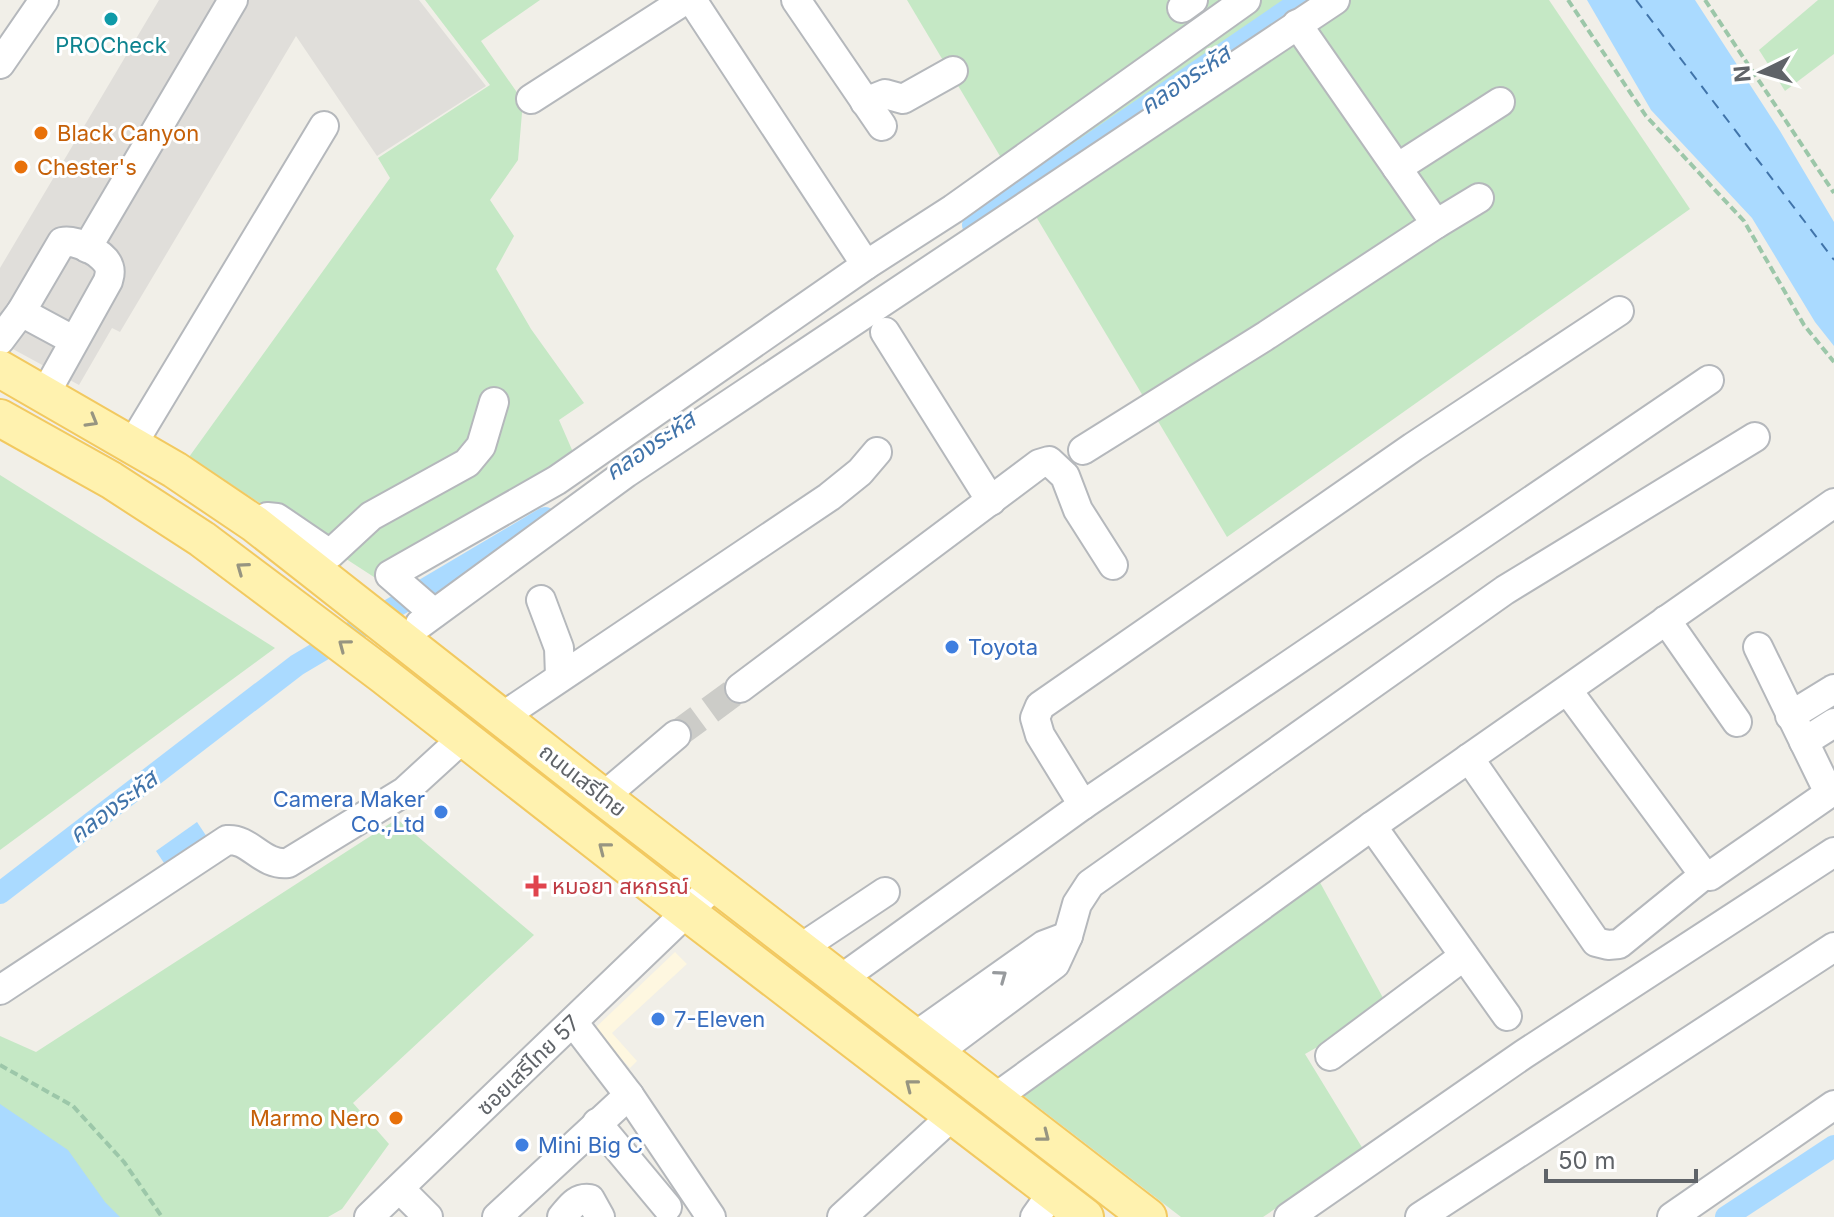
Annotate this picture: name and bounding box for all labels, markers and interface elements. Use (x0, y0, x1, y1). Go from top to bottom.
marker: PROCheck (102, 10, 120, 28)
place label: PROCheck (55, 32, 167, 58)
north arrow (1722, 32, 1802, 112)
water label: คลองระหัส (1134, 37, 1238, 120)
text: N (1728, 64, 1756, 83)
place label: Black Canyon (57, 120, 199, 146)
marker: Black Canyon (32, 124, 50, 142)
place label: Chester's (37, 154, 137, 180)
marker: Chester's (12, 158, 30, 176)
water label: คลองระหัส (599, 403, 703, 486)
one-way arrow (83, 411, 98, 427)
one-way arrow (236, 564, 251, 578)
place label: Toyota (968, 634, 1038, 660)
marker: Toyota (943, 638, 961, 656)
one-way arrow (338, 640, 353, 654)
street label: ถนนเสรีไทย (534, 738, 632, 822)
water label: คลองระหัส (63, 762, 165, 849)
place label: Camera Maker Co.,Ltd (273, 786, 425, 837)
marker: Camera Maker Co.,Ltd (432, 803, 450, 821)
one-way arrow (599, 843, 613, 858)
place label: หมอยา สหกรณ์ (552, 873, 689, 899)
marker: หมอยา สหกรณ์ (527, 877, 545, 895)
one-way arrow (993, 971, 1007, 986)
place label: 7-Eleven (674, 1006, 765, 1032)
street label: ซอยเสรีไทย 57 (471, 1010, 585, 1120)
marker: 7-Eleven (649, 1010, 667, 1028)
one-way arrow (905, 1081, 920, 1095)
place label: Marmo Nero (250, 1105, 380, 1131)
marker: Marmo Nero (387, 1109, 405, 1127)
one-way arrow (1035, 1127, 1050, 1141)
place label: Mini Big C (538, 1132, 643, 1158)
scale bar (1546, 1133, 1696, 1183)
marker: Mini Big C (513, 1136, 531, 1154)
text: 50 m (1558, 1146, 1616, 1175)

